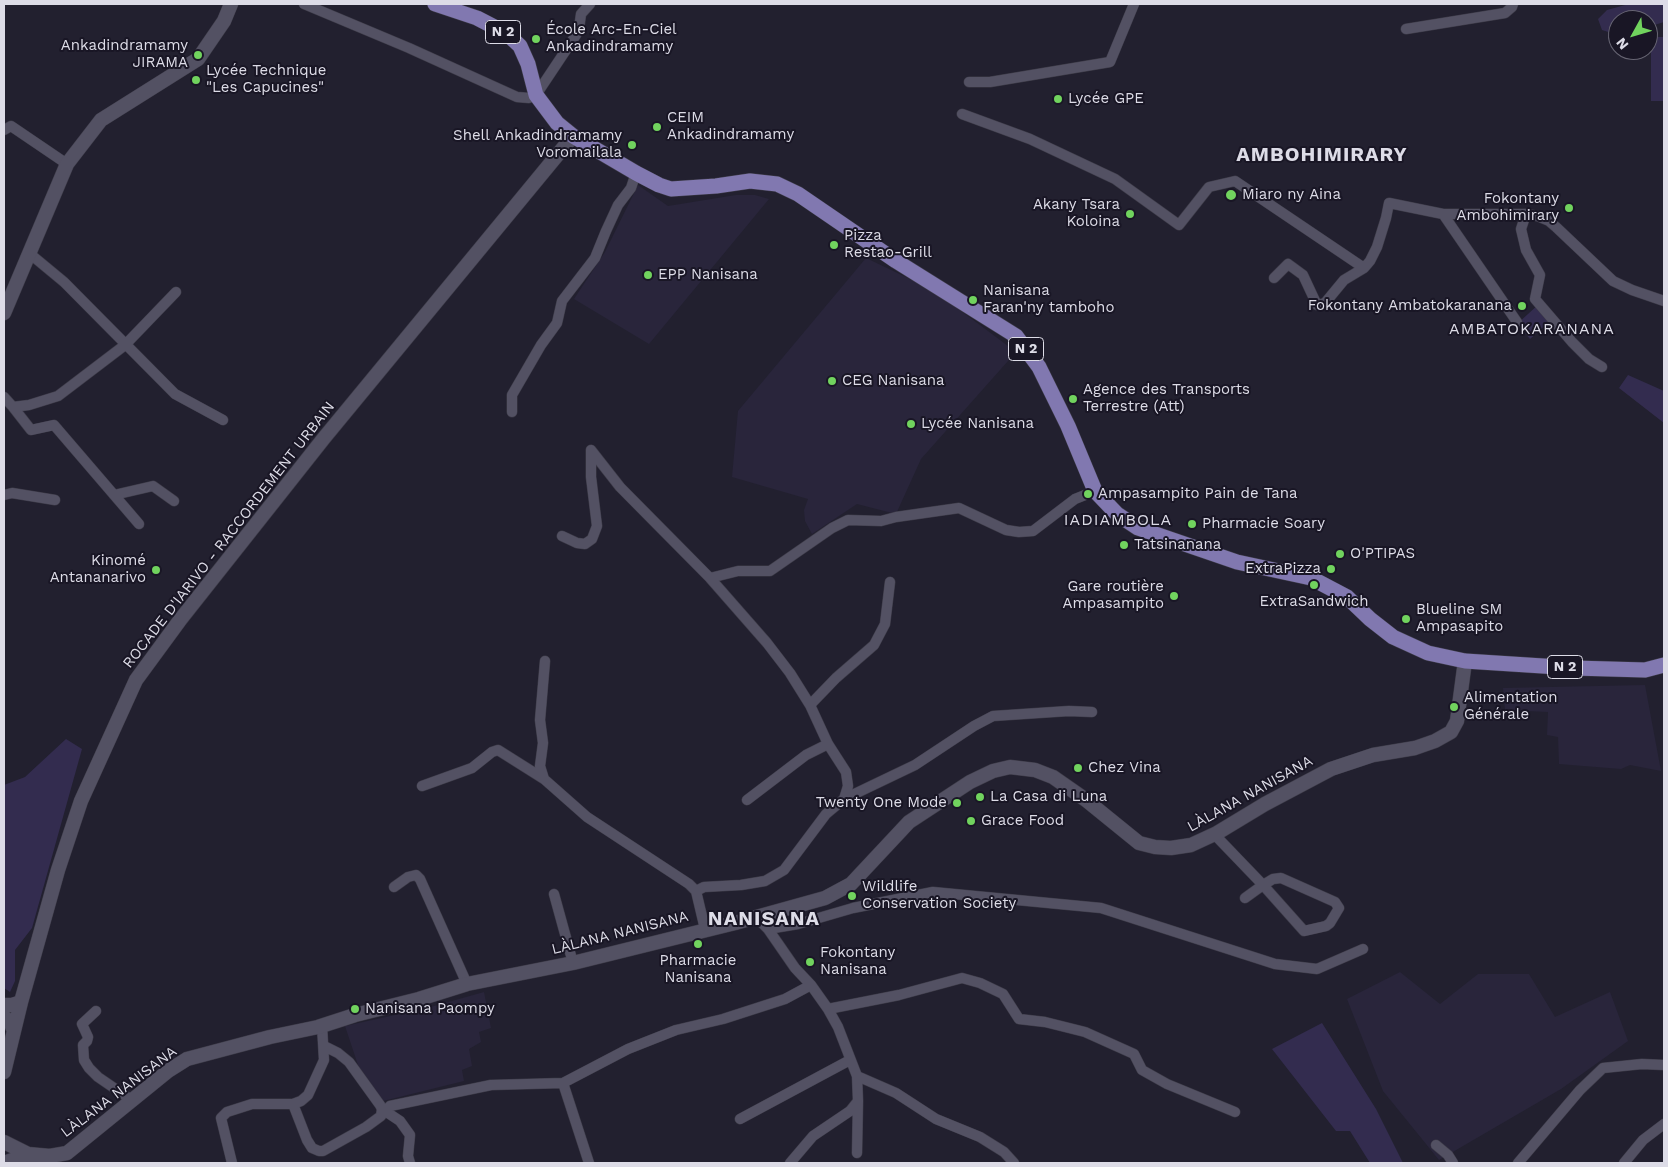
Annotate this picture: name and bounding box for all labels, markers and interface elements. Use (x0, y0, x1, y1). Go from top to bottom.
north arrow (1608, 10, 1658, 60)
road number: N 2 (486, 21, 520, 44)
place label: École Arc-En-Ciel Ankadindramamy (546, 21, 677, 56)
marker: École Arc-En-Ciel Ankadindramamy (530, 33, 542, 45)
text: N (1613, 35, 1632, 53)
place label: Ankadindramamy JIRAMA (61, 37, 188, 72)
marker: Ankadindramamy JIRAMA (192, 49, 204, 61)
place label: Lycée Technique "Les Capucines" (206, 62, 327, 97)
marker: Lycée Technique "Les Capucines" (190, 74, 202, 86)
place label: Lycée GPE (1068, 90, 1144, 108)
marker: Lycée GPE (1052, 93, 1064, 105)
place label: CEIM Ankadindramamy (667, 109, 794, 144)
marker: CEIM Ankadindramamy (651, 121, 663, 133)
place label: Shell Ankadindramamy Voromailala (453, 127, 622, 162)
marker: Shell Ankadindramamy Voromailala (626, 139, 638, 151)
district label: AMBOHIMIRARY (1235, 143, 1409, 167)
place label: Miaro ny Aina (1242, 186, 1341, 204)
marker: Miaro ny Aina (1224, 188, 1238, 202)
place label: Fokontany Ambohimirary (1457, 190, 1559, 225)
place label: Akany Tsara Koloina (1033, 196, 1120, 231)
marker: Fokontany Ambohimirary (1563, 202, 1575, 214)
marker: Akany Tsara Koloina (1124, 208, 1136, 220)
place label: Pizza Restao-Grill (844, 227, 932, 262)
marker: Pizza Restao-Grill (828, 239, 840, 251)
place label: EPP Nanisana (658, 266, 758, 284)
marker: EPP Nanisana (642, 269, 654, 281)
place label: Nanisana Faran'ny tamboho (983, 282, 1114, 317)
marker: Nanisana Faran'ny tamboho (967, 294, 979, 306)
place label: Fokontany Ambatokaranana (1308, 297, 1512, 315)
marker: Fokontany Ambatokaranana (1516, 300, 1528, 312)
district label: AMBATOKARANANA (1447, 319, 1617, 339)
road number: N 2 (1008, 338, 1044, 360)
place label: CEG Nanisana (842, 372, 944, 390)
marker: CEG Nanisana (826, 375, 838, 387)
place label: Agence des Transports Terrestre (Att) (1083, 381, 1250, 416)
marker: Agence des Transports Terrestre (Att) (1067, 393, 1079, 405)
street label: ROCADE D'IARIVO - RACCORDEMENT URBAIN (119, 398, 339, 672)
place label: Lycée Nanisana (921, 415, 1034, 433)
marker: Lycée Nanisana (905, 418, 917, 430)
place label: Ampasampito Pain de Tana (1098, 485, 1298, 503)
marker: Ampasampito Pain de Tana (1082, 488, 1094, 500)
district label: IADIAMBOLA (1063, 510, 1173, 530)
place label: Pharmacie Soary (1202, 515, 1325, 533)
marker: Pharmacie Soary (1186, 518, 1198, 530)
place label: Tatsinanana (1134, 536, 1221, 554)
marker: Tatsinanana (1118, 539, 1130, 551)
place label: O'PTIPAS (1350, 545, 1415, 563)
marker: O'PTIPAS (1334, 548, 1346, 560)
place label: Kinomé Antananarivo (50, 552, 146, 587)
place label: ExtraPizza (1245, 560, 1321, 578)
marker: ExtraPizza (1325, 563, 1337, 575)
marker: Kinomé Antananarivo (150, 564, 162, 576)
place label: Gare routière Ampasampito (1063, 578, 1164, 613)
marker: ExtraSandwich (1308, 579, 1320, 591)
marker: Gare routière Ampasampito (1168, 590, 1180, 602)
place label: ExtraSandwich (1259, 593, 1369, 611)
place label: Blueline SM Ampasapito (1416, 601, 1503, 636)
marker: Blueline SM Ampasapito (1400, 613, 1412, 625)
road number: N 2 (1548, 656, 1582, 679)
place label: Alimentation Générale (1464, 689, 1558, 724)
marker: Alimentation Générale (1448, 701, 1460, 713)
street label: LÀLANA NANISANA (1184, 752, 1316, 836)
place label: Chez Vina (1088, 759, 1161, 777)
marker: Chez Vina (1072, 762, 1084, 774)
place label: La Casa di Luna (990, 788, 1107, 806)
marker: La Casa di Luna (974, 791, 986, 803)
place label: Twenty One Mode (816, 794, 947, 812)
marker: Twenty One Mode (951, 797, 963, 809)
place label: Grace Food (981, 812, 1064, 830)
marker: Grace Food (965, 815, 977, 827)
place label: Wildlife Conservation Society (862, 878, 1016, 913)
marker: Wildlife Conservation Society (846, 890, 858, 902)
street label: LÀLANA NANISANA (550, 907, 690, 959)
district label: NANISANA (707, 907, 821, 931)
marker: Pharmacie Nanisana (692, 938, 704, 950)
place label: Fokontany Nanisana (820, 944, 895, 979)
place label: Pharmacie Nanisana (660, 952, 736, 987)
marker: Fokontany Nanisana (804, 956, 816, 968)
place label: Nanisana Paompy (365, 1000, 495, 1018)
marker: Nanisana Paompy (349, 1003, 361, 1015)
street label: LÀLANA NANISANA (58, 1043, 180, 1141)

